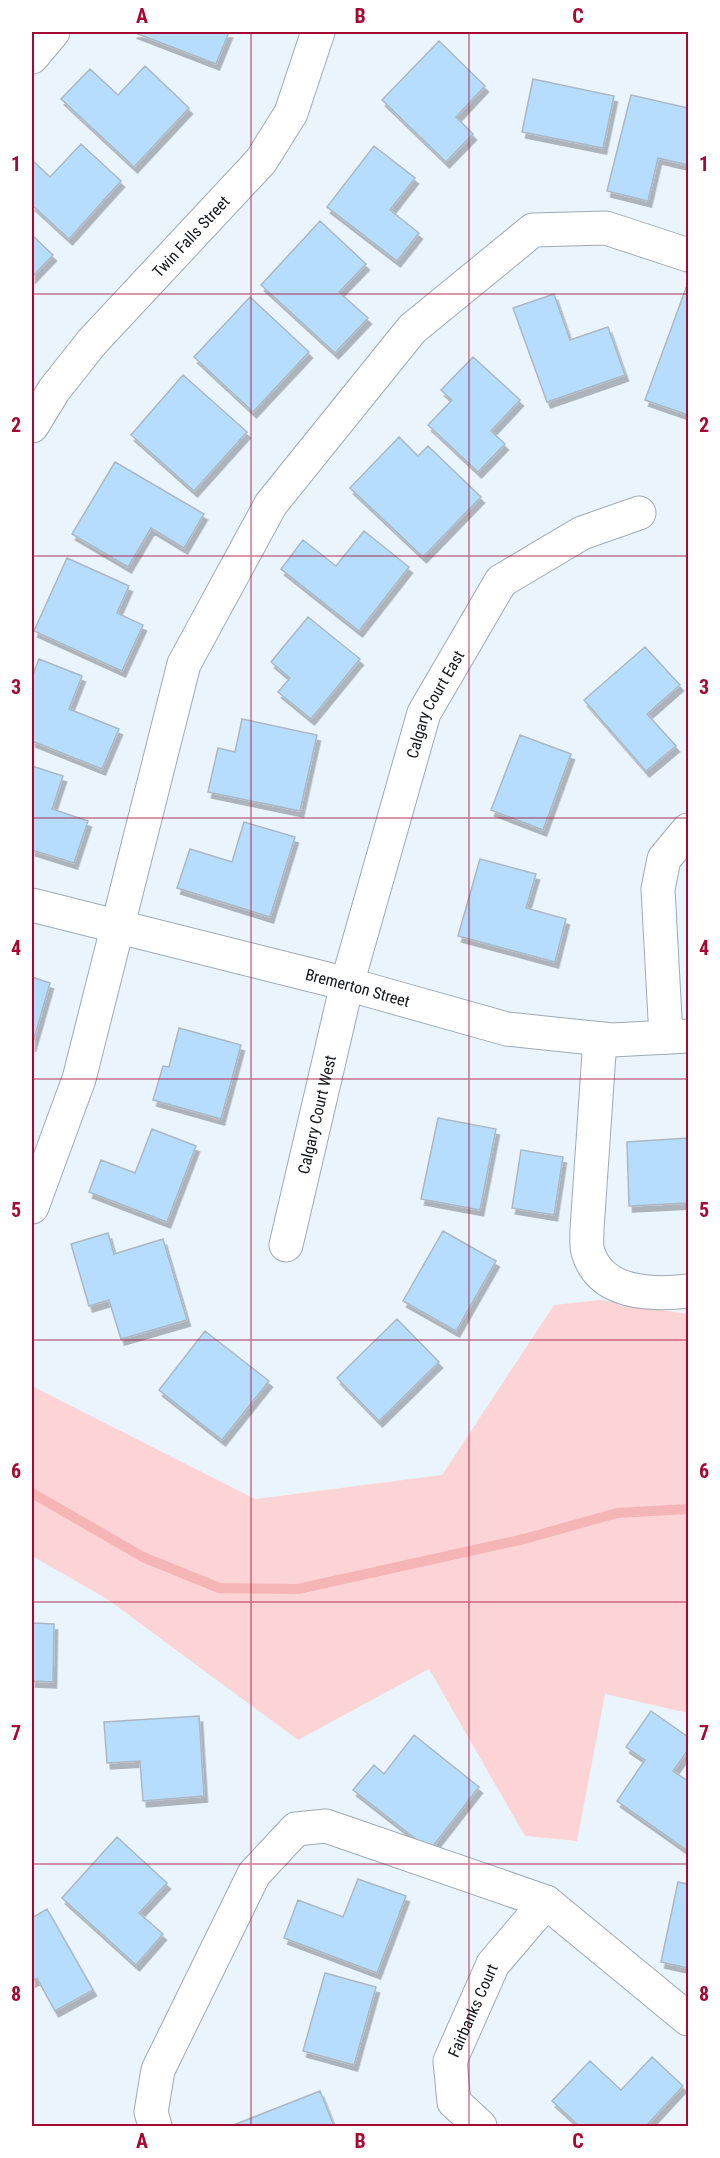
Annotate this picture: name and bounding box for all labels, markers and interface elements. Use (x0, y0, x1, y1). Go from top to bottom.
text: A (136, 4, 148, 28)
text: B (354, 4, 366, 28)
text: C (572, 4, 584, 28)
text: 1 (11, 152, 21, 176)
text: 1 (699, 152, 709, 176)
street label: Twin Falls Street (148, 192, 233, 281)
text: 2 (11, 413, 21, 437)
text: 2 (699, 413, 709, 437)
street label: Calgary Court East (402, 647, 468, 760)
text: 3 (11, 675, 21, 699)
text: 3 (699, 675, 709, 699)
text: 4 (11, 936, 21, 960)
text: 4 (699, 936, 709, 960)
street label: Bremerton Street (304, 964, 412, 1011)
street label: Calgary Court West (293, 1053, 340, 1176)
text: 5 (11, 1198, 21, 1222)
text: 5 (699, 1198, 709, 1222)
text: 6 (11, 1459, 21, 1483)
text: 6 (699, 1459, 709, 1483)
text: 7 (11, 1721, 21, 1745)
text: 7 (699, 1721, 709, 1745)
street label: Fairbanks Court (444, 1961, 502, 2060)
text: 8 (11, 1982, 21, 2006)
text: 8 (699, 1982, 709, 2006)
text: A (136, 2129, 148, 2153)
text: B (354, 2129, 366, 2153)
text: C (572, 2129, 584, 2153)

